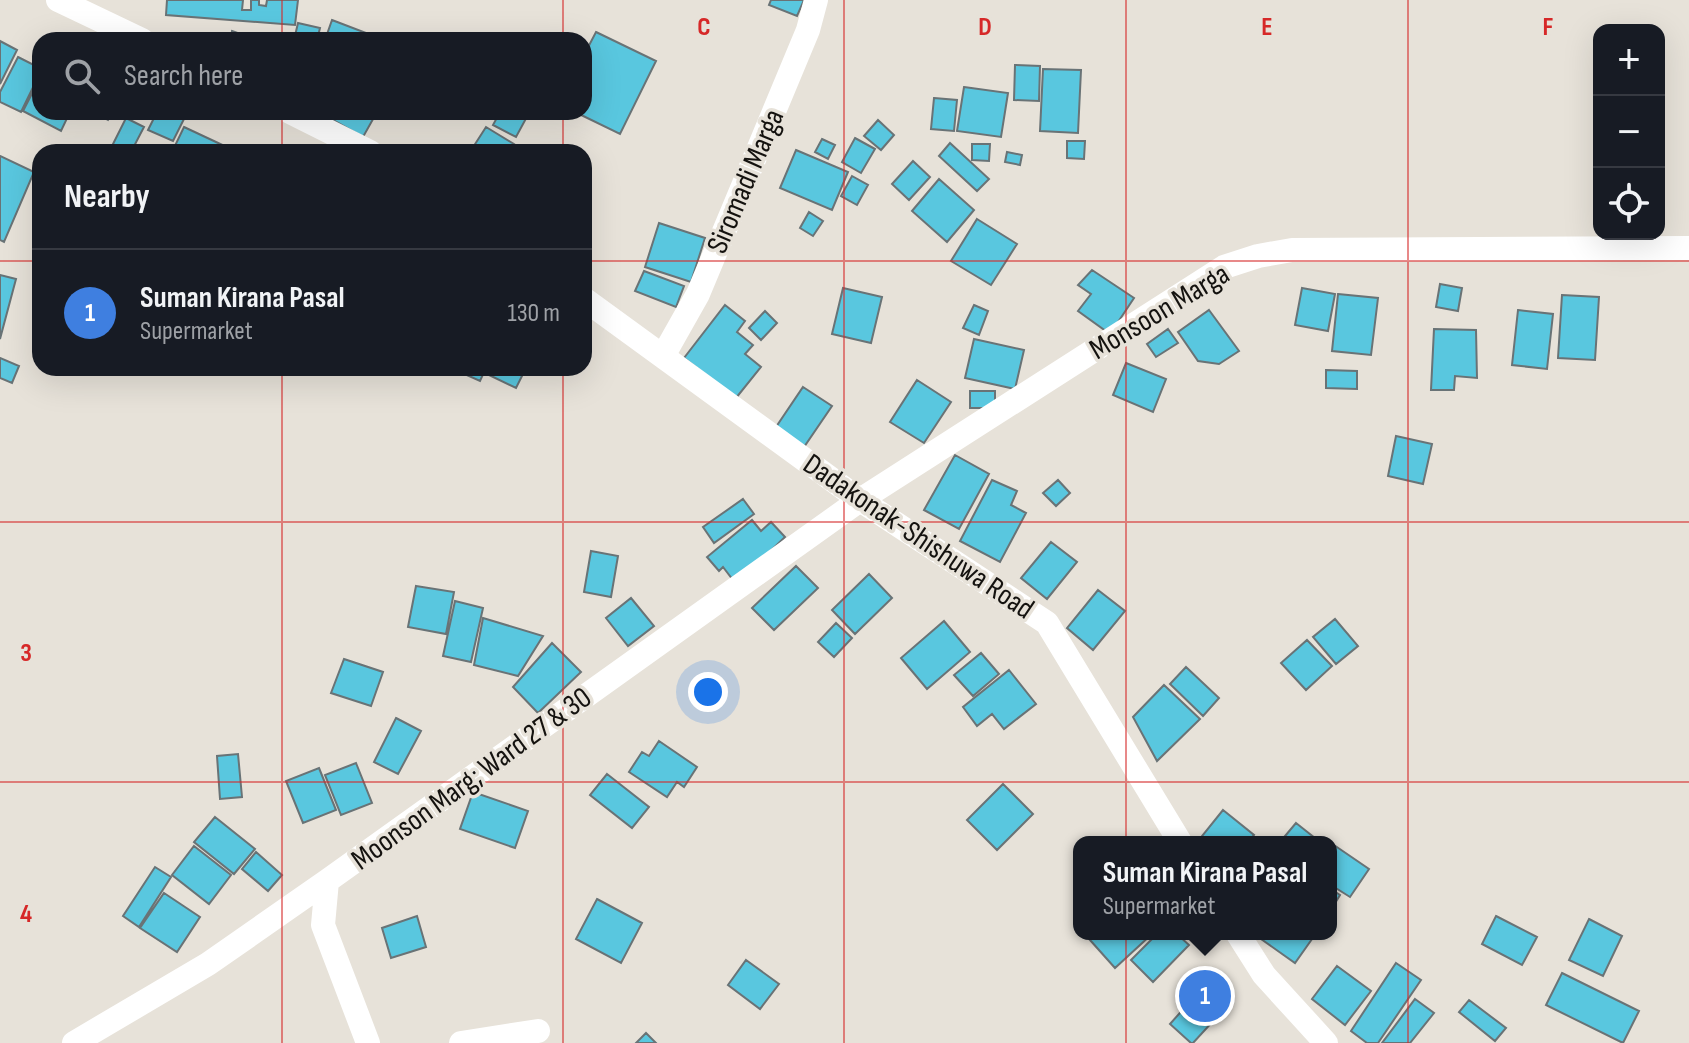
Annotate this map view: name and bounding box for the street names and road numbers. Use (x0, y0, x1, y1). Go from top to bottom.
street label: Siromadi Marga (699, 104, 792, 259)
street label: Monsoon Marga (1083, 256, 1236, 368)
street label: Dadakonak-Shishuwa Road (796, 446, 1041, 627)
street label: Moonson Marg; Ward 27 & 30 (345, 680, 599, 878)

